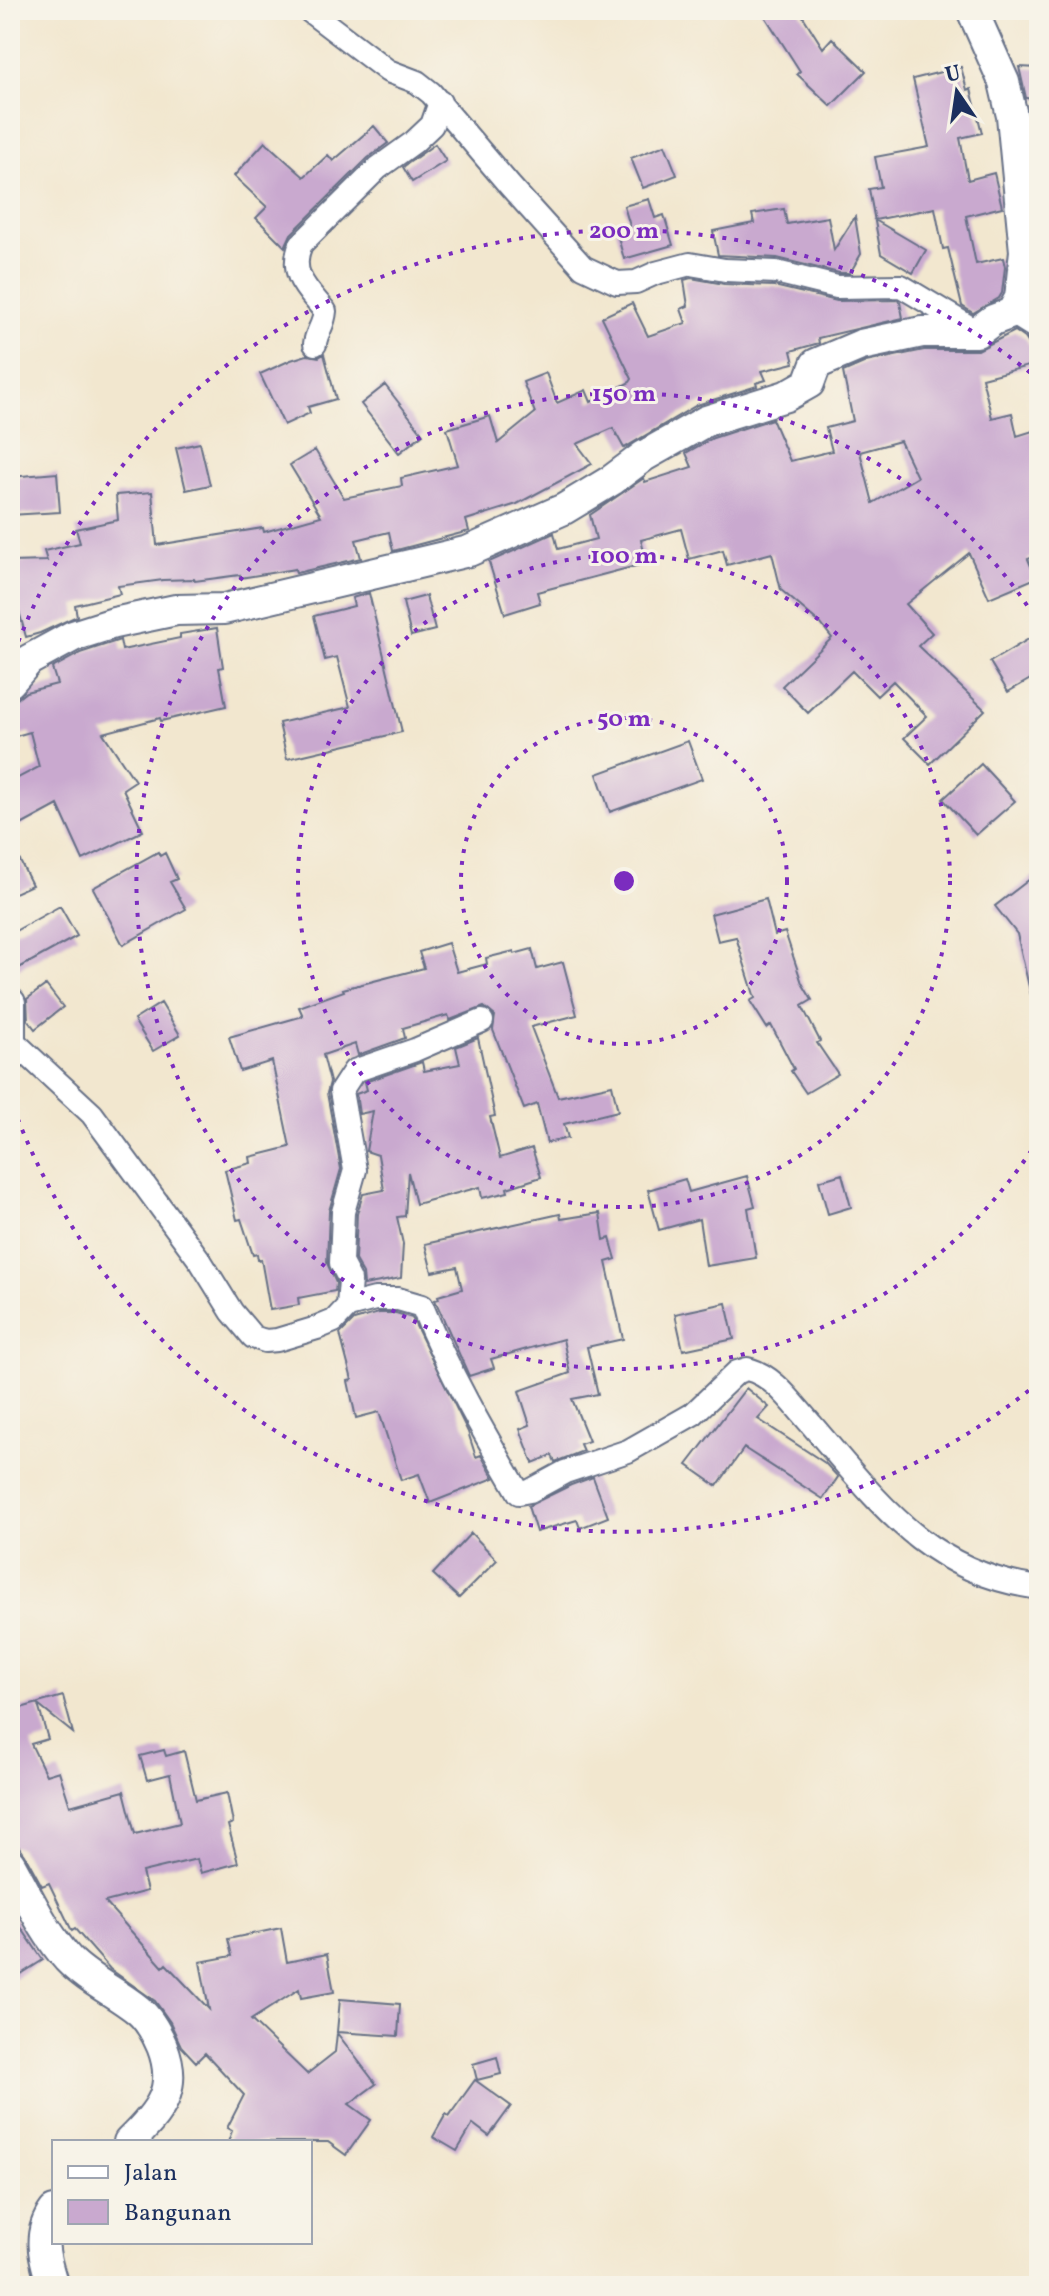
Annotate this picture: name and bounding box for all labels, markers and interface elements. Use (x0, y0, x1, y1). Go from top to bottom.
north arrow (917, 52, 997, 132)
text: U (942, 58, 964, 92)
text: 200 m (589, 215, 659, 249)
text: 150 m (592, 378, 656, 412)
text: 100 m (590, 540, 658, 574)
text: 50 m (597, 703, 651, 737)
centre of rings (610, 867, 638, 895)
legend (52, 2140, 312, 2244)
text: Jalan (124, 2157, 177, 2191)
text: Bangunan (124, 2197, 232, 2231)

